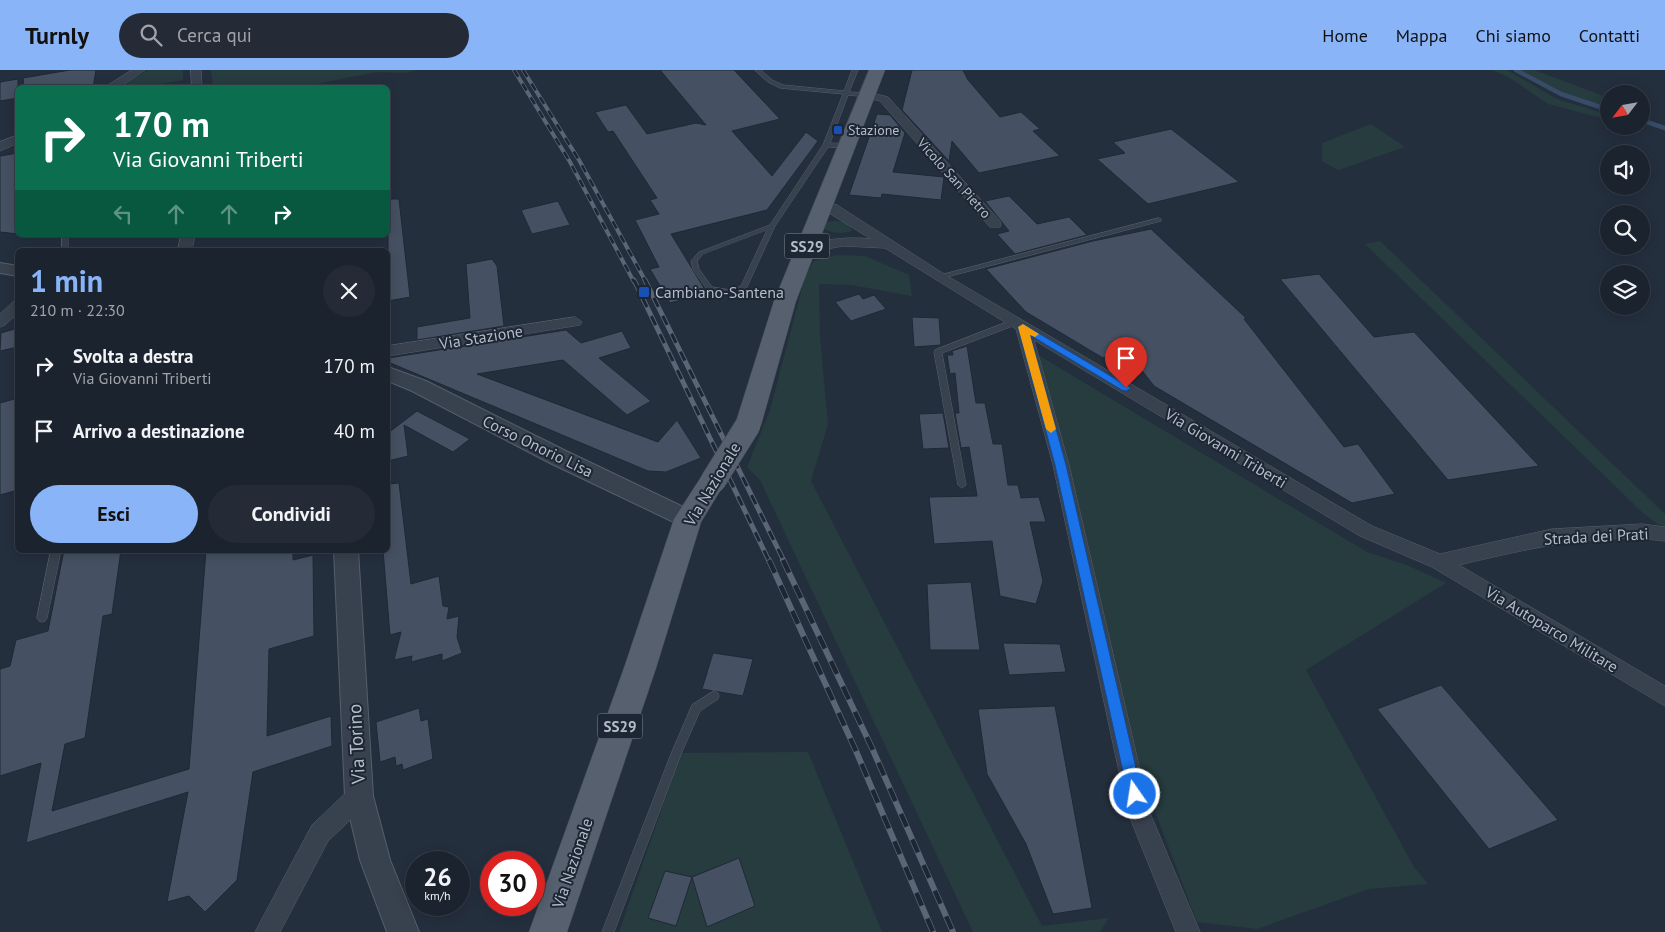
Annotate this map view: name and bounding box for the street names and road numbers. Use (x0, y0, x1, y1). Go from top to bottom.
street label: Vicolo San Pietro (913, 133, 995, 222)
road number: SS29 (784, 234, 830, 258)
street label: Via Stazione (437, 321, 524, 354)
street label: Via Giovanni Triberti (1161, 403, 1291, 492)
street label: Corso Onorio Lisa (480, 411, 596, 481)
street label: Via Nazionale (679, 439, 745, 530)
street label: Strada dei Prati (1543, 523, 1649, 549)
street label: Via Autoparco Militare (1481, 581, 1622, 677)
street label: Via Torino (342, 703, 370, 786)
road number: SS29 (598, 714, 642, 738)
street label: Via Nazionale (547, 815, 597, 912)

